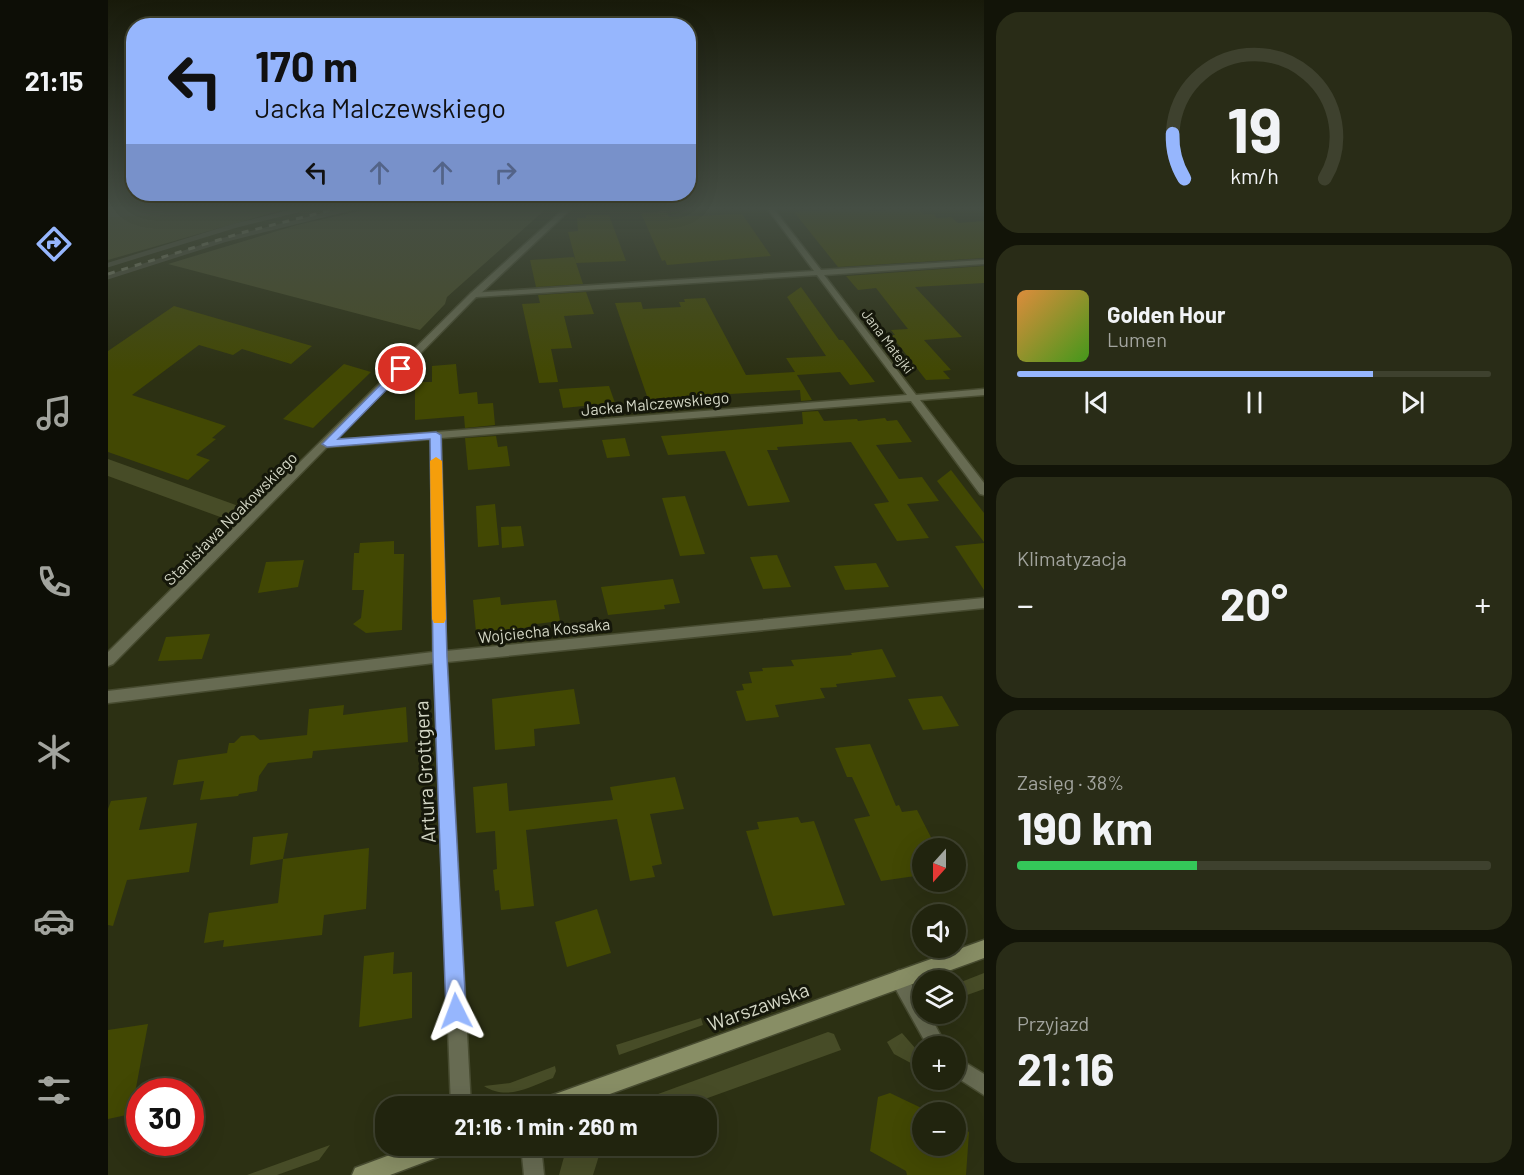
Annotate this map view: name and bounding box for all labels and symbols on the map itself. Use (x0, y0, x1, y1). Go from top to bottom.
street label: Jana Matejki (858, 305, 918, 377)
pin (375, 343, 426, 394)
street label: Jacka Malczewskiego (580, 387, 730, 419)
street label: Stanisława Noakowskiego (159, 447, 301, 589)
street label: Wojciecha Kossaka (477, 614, 611, 646)
street label: Artura Grottgera (408, 700, 440, 844)
north arrow (912, 838, 966, 892)
street label: Warszawska (704, 977, 812, 1035)
position arrow (424, 979, 488, 1043)
speed limit sign: 30 (126, 1078, 204, 1156)

